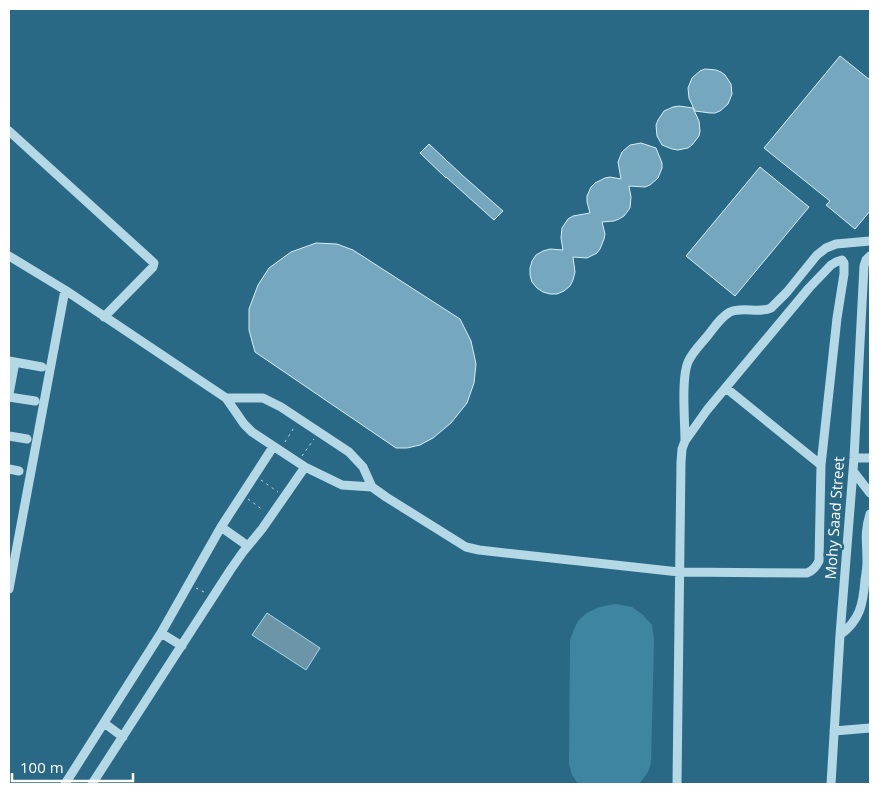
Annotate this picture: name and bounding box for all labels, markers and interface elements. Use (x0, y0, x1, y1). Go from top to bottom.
street label: Mohy Saad Street (820, 456, 848, 580)
scale bar (12, 750, 134, 782)
text: 100 m (20, 757, 64, 777)

